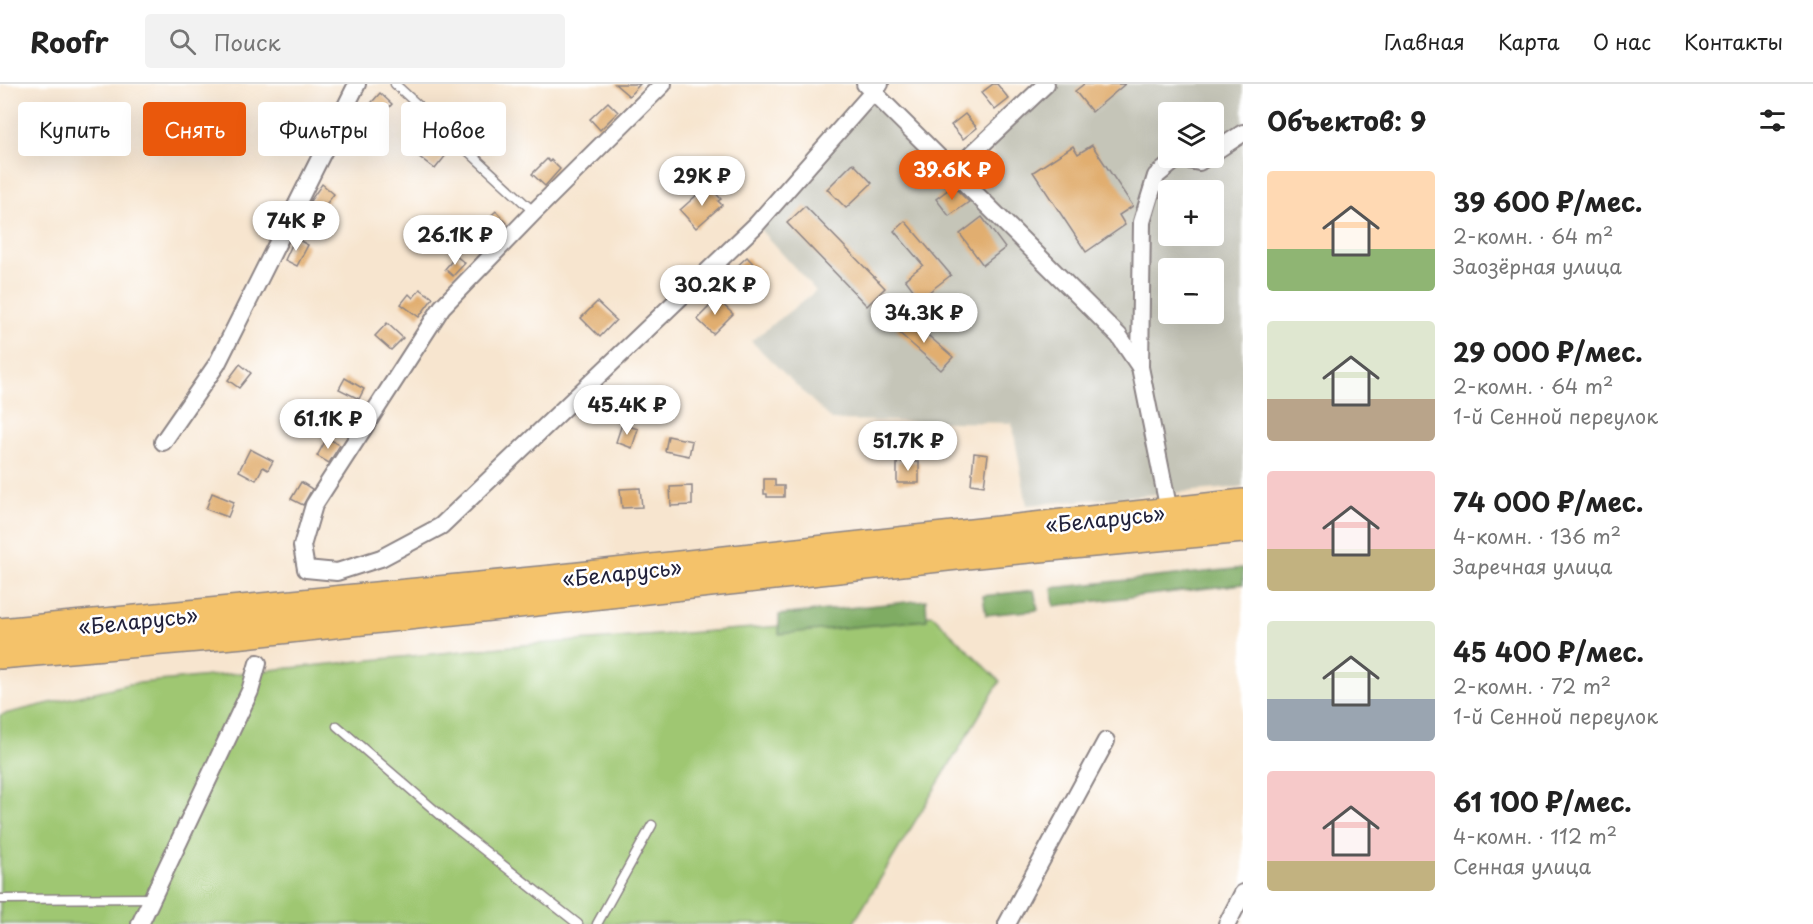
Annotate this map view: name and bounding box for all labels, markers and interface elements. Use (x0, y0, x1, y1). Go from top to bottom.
search box (145, 14, 565, 68)
text: Roofr (30, 20, 109, 63)
icon: search (166, 25, 199, 58)
text: Поиск (214, 25, 281, 58)
text: Главная (1384, 25, 1465, 57)
text: Карта (1498, 25, 1560, 57)
text: О нас (1593, 25, 1651, 57)
text: Контакты (1684, 25, 1783, 57)
text: Объектов: 9 (1267, 101, 1426, 140)
chip: Купить (18, 102, 131, 156)
chip: Снять (143, 102, 246, 156)
chip: Фильтры (258, 102, 389, 156)
chip: Новое (401, 102, 506, 156)
map controls (1158, 102, 1224, 324)
button: layers (1158, 102, 1224, 168)
icon: filters (1756, 104, 1789, 137)
pin: 39.6K ₽ (897, 150, 1007, 201)
text: 39.6K ₽ (913, 154, 991, 184)
pin: 29K ₽ (660, 156, 744, 207)
text: 29K ₽ (673, 160, 731, 190)
button: + (1158, 180, 1224, 246)
text: 39 600 ₽/мес. (1453, 182, 1643, 221)
icon: home (1315, 195, 1387, 267)
pin: 74K ₽ (254, 201, 338, 252)
text: 74K ₽ (267, 205, 325, 235)
pin: 26.1K ₽ (400, 215, 510, 266)
text: 26.1K ₽ (417, 219, 493, 249)
text: 2-комн. · 64 m² (1453, 221, 1613, 251)
text: Заозёрная улица (1453, 251, 1622, 281)
button: − (1158, 258, 1224, 324)
pin: 30.2K ₽ (660, 265, 770, 316)
text: 30.2K ₽ (674, 269, 756, 299)
pin: 34.3K ₽ (869, 293, 979, 344)
text: 34.3K ₽ (885, 297, 963, 327)
text: 29 000 ₽/мес. (1453, 332, 1643, 371)
icon: home (1315, 345, 1387, 417)
text: 2-комн. · 64 m² (1453, 371, 1613, 401)
pin: 45.4K ₽ (572, 385, 682, 436)
text: 45.4K ₽ (588, 389, 666, 419)
pin: 61.1K ₽ (273, 399, 383, 450)
text: 1-й Сенной переулок (1453, 401, 1658, 431)
text: 61.1K ₽ (294, 403, 362, 433)
pin: 51.7K ₽ (853, 421, 963, 472)
text: 51.7K ₽ (872, 425, 944, 455)
text: 74 000 ₽/мес. (1453, 482, 1643, 521)
icon: home (1315, 495, 1387, 567)
street label: «Беларусь» (1044, 496, 1166, 540)
text: 4-комн. · 136 m² (1453, 521, 1621, 551)
street label: «Беларусь» (561, 550, 683, 594)
text: Заречная улица (1453, 551, 1612, 581)
street label: «Беларусь» (77, 598, 199, 642)
text: 45 400 ₽/мес. (1453, 632, 1644, 671)
icon: home (1315, 645, 1387, 717)
text: 2-комн. · 72 m² (1453, 671, 1611, 701)
text: 1-й Сенной переулок (1453, 701, 1658, 731)
text: 61 100 ₽/мес. (1453, 782, 1632, 821)
icon: home (1315, 795, 1387, 867)
text: 4-комн. · 112 m² (1453, 821, 1617, 851)
text: Сенная улица (1453, 851, 1591, 881)

